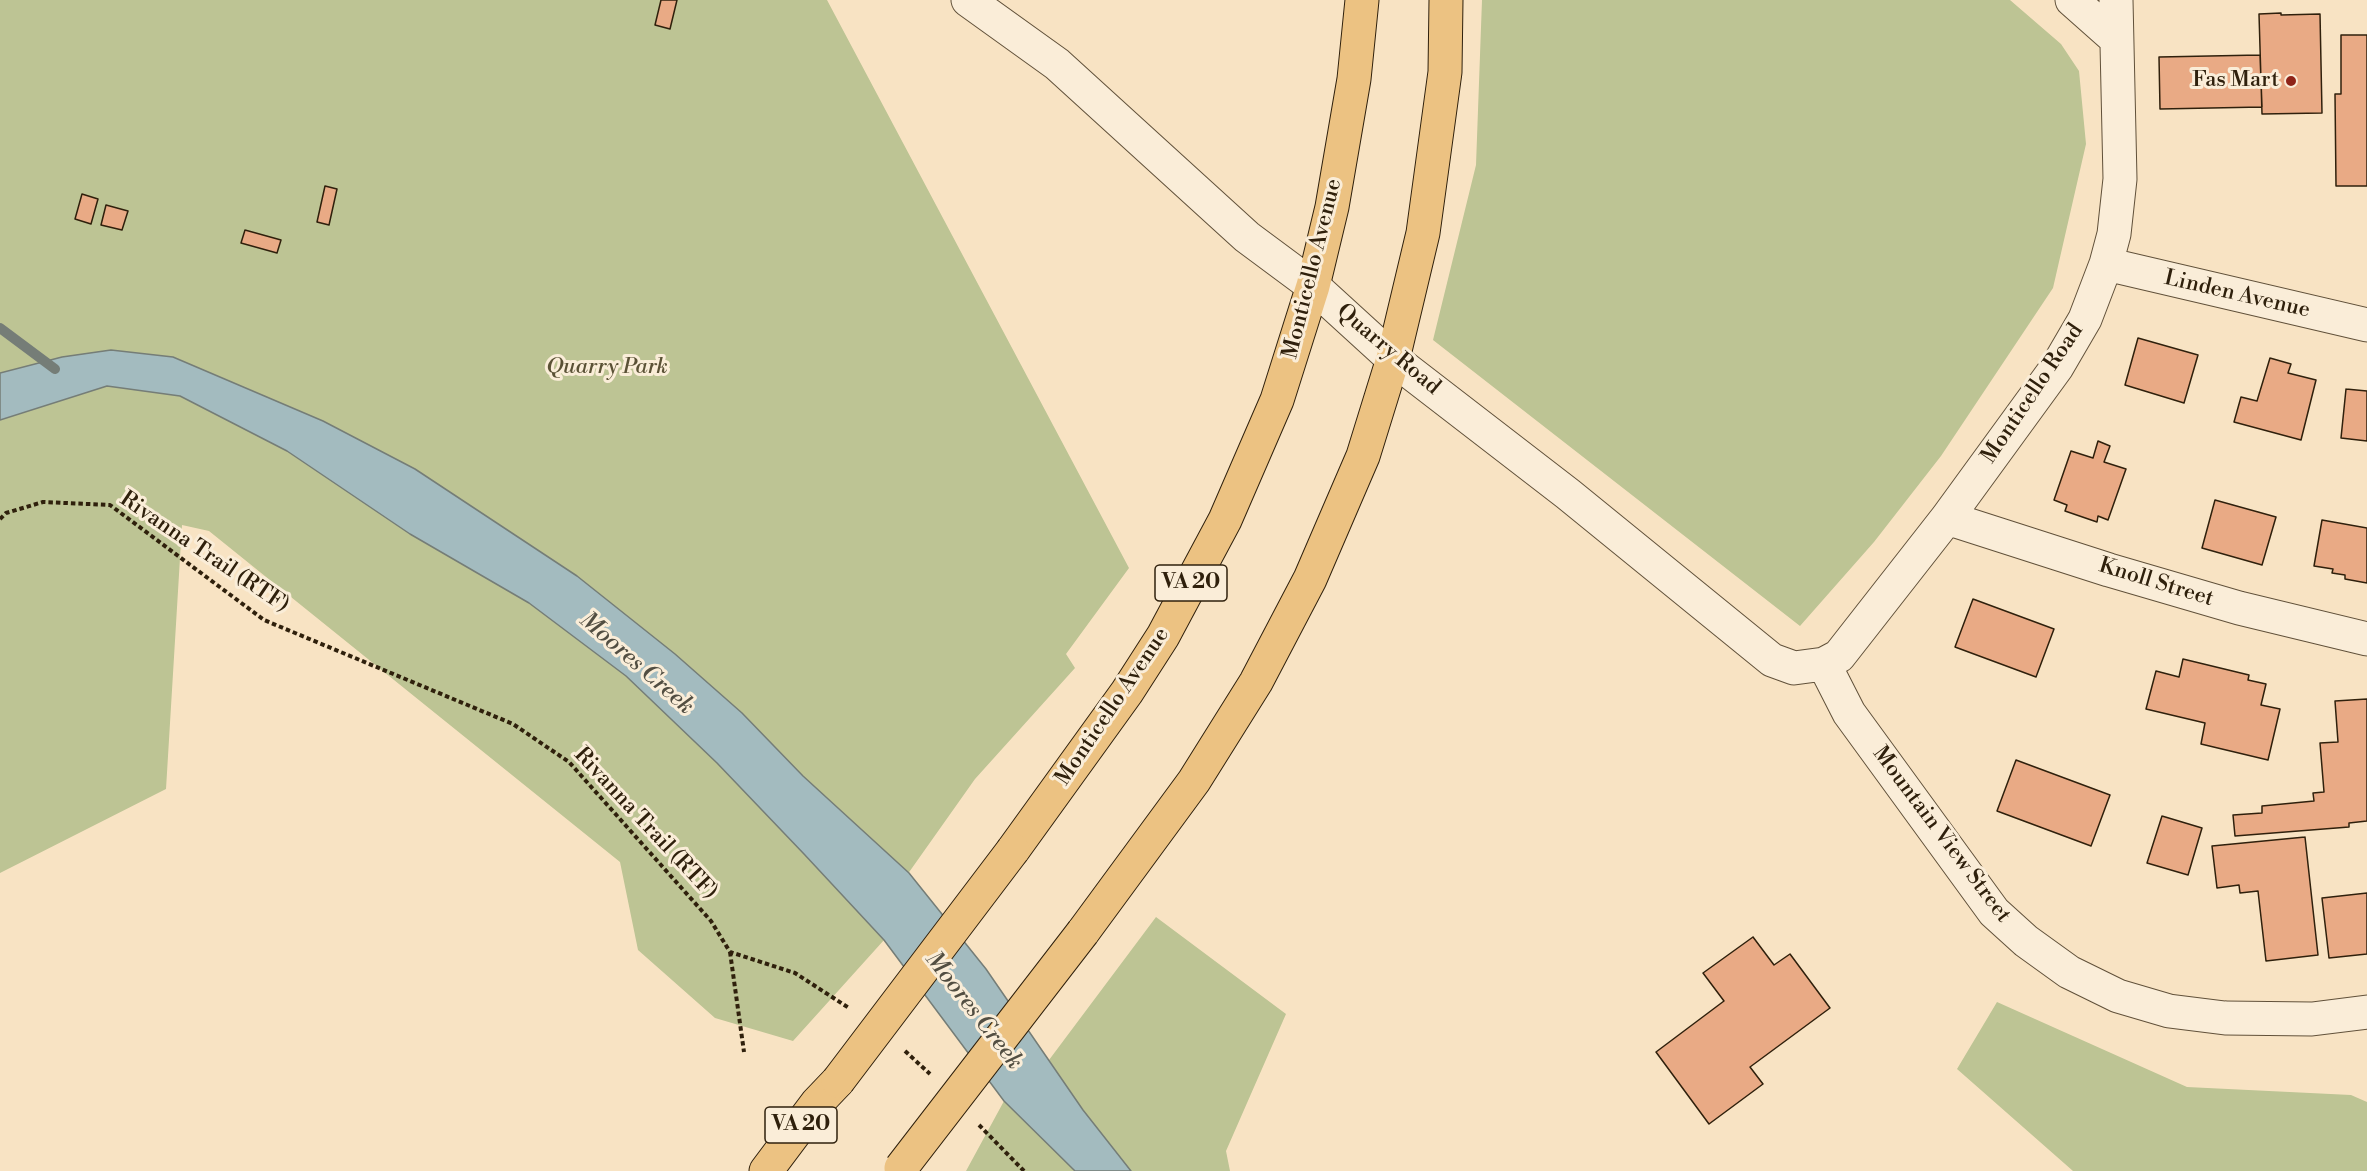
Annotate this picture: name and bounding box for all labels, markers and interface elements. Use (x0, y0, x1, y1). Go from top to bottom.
place label: Fas Mart (2192, 68, 2279, 94)
marker: Fas Mart (2284, 74, 2298, 88)
street label: Monticello Avenue (1278, 176, 1348, 362)
street label: Linden Avenue (2162, 265, 2312, 325)
street label: Quarry Road (1331, 299, 1445, 401)
street label: Monticello Road (1976, 319, 2090, 469)
park label: Quarry Park (546, 355, 668, 381)
street label: Rivanna Trail (RTF) (114, 487, 294, 619)
street label: Knoll Street (2095, 553, 2217, 613)
road number: VA 20 (1155, 565, 1227, 601)
water label: Moores Creek (573, 606, 699, 722)
street label: Monticello Avenue (1050, 623, 1176, 791)
street label: Rivanna Trail (RTF) (568, 742, 722, 906)
street label: Mountain View Street (1866, 742, 2016, 928)
water label: Moores Creek (918, 946, 1028, 1076)
road number: VA 20 (765, 1107, 837, 1143)

